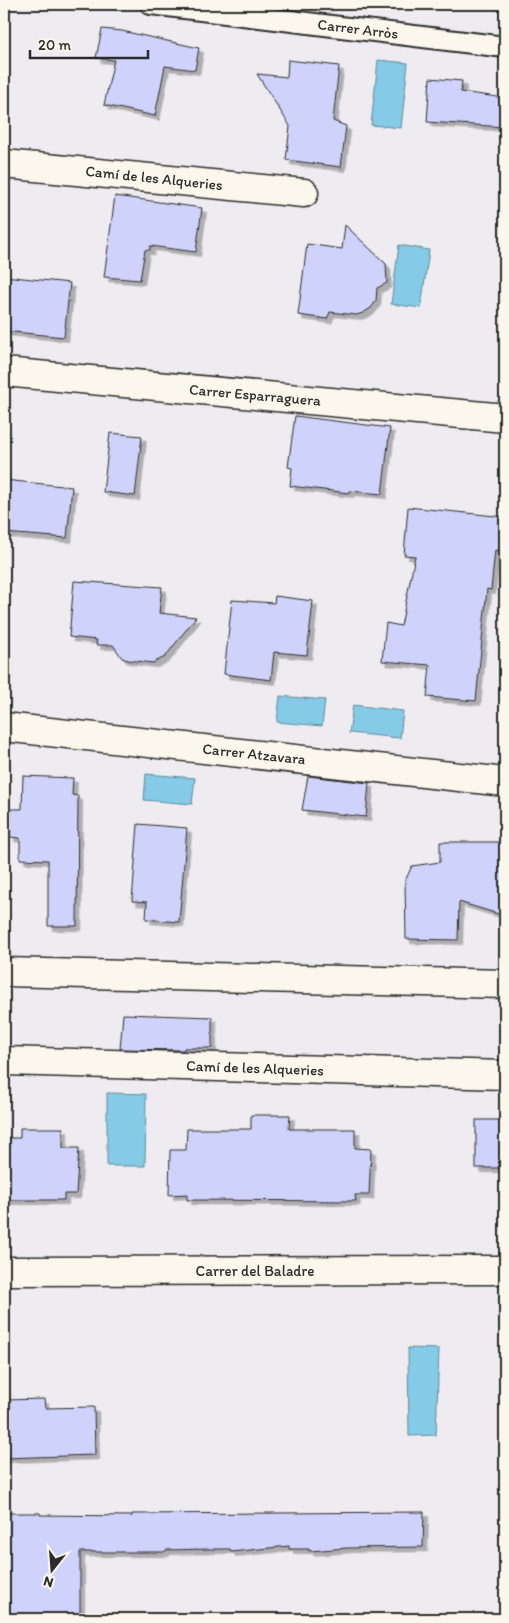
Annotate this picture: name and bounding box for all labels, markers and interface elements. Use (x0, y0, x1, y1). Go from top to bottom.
street label: Carrer Arròs (317, 15, 400, 43)
scale bar (30, 28, 148, 60)
text: 20 m (38, 36, 72, 54)
street label: Camí de les Alqueries (84, 162, 224, 194)
street label: Carrer Esparraguera (188, 380, 322, 410)
street label: Carrer Atzavara (202, 740, 307, 768)
street label: Camí de les Alqueries (186, 1057, 325, 1079)
street label: Carrer del Baladre (196, 1262, 314, 1280)
north arrow (28, 1546, 78, 1596)
text: N (41, 1572, 55, 1591)

